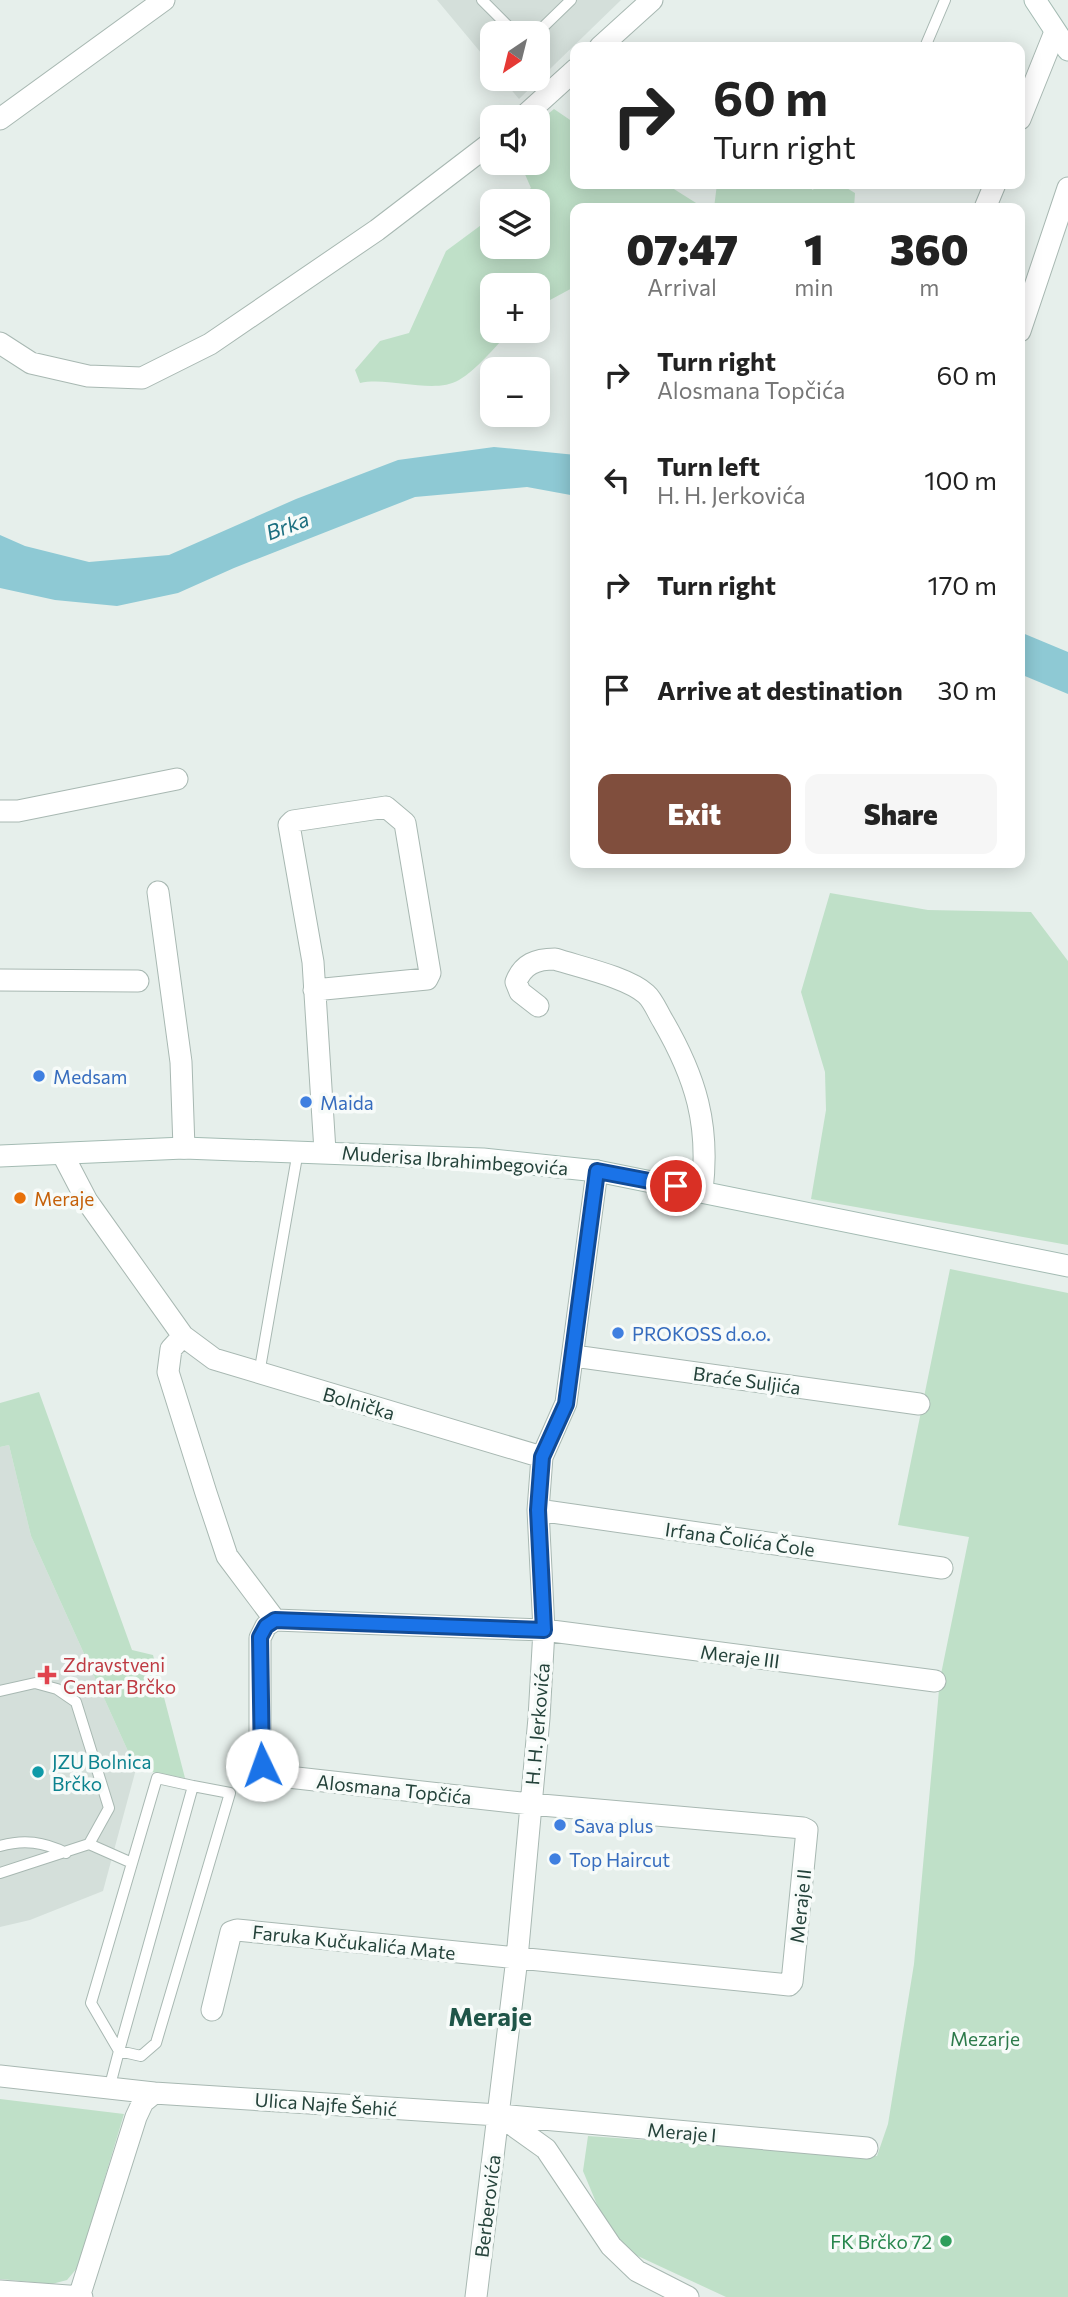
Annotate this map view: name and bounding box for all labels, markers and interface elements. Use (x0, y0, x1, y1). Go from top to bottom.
north arrow (480, 21, 550, 91)
map controls (480, 21, 550, 427)
text: 60 m (713, 66, 828, 126)
icon: right (598, 70, 689, 161)
button: sound (480, 105, 550, 175)
text: Turn right (713, 126, 856, 166)
button: layers (480, 189, 550, 259)
text: 07:47 (626, 222, 738, 274)
text: 1 (804, 222, 824, 274)
text: 360 (890, 222, 969, 274)
button: + (480, 273, 550, 343)
text: Arrival (647, 273, 717, 301)
text: min (794, 273, 833, 301)
text: m (919, 273, 939, 301)
text: Turn right (657, 345, 776, 376)
icon: right (598, 356, 636, 394)
button: − (480, 357, 550, 427)
text: 60 m (937, 359, 997, 390)
text: Alosmana Topčića (657, 376, 845, 404)
text: Turn left (657, 450, 760, 481)
icon: left (598, 461, 636, 499)
text: 100 m (924, 464, 997, 495)
text: H. H. Jerkovića (657, 481, 806, 509)
water label: Brka (262, 505, 312, 545)
icon: right (598, 566, 636, 604)
text: Turn right (657, 569, 776, 600)
text: 170 m (928, 569, 997, 600)
icon: arrive (598, 671, 636, 709)
text: Arrive at destination (657, 674, 903, 705)
text: 30 m (938, 674, 997, 705)
button: Exit (598, 774, 791, 854)
button: Share (805, 774, 997, 854)
place label: Medsam (53, 1065, 127, 1088)
marker: Medsam (31, 1068, 47, 1084)
place label: Maida (320, 1091, 374, 1114)
marker: Maida (298, 1094, 314, 1110)
street label: Muderisa Ibrahimbegovića (341, 1141, 569, 1179)
pin (646, 1156, 706, 1216)
icon: arrive (657, 1167, 695, 1205)
place label: Meraje (34, 1187, 94, 1210)
marker: Meraje (12, 1190, 28, 1206)
place label: PROKOSS d.o.o. (632, 1322, 771, 1345)
marker: PROKOSS d.o.o. (610, 1325, 626, 1341)
street label: Braće Suljića (692, 1361, 802, 1399)
street label: Bolnička (320, 1382, 398, 1424)
street label: Irfana Čolića Čole (664, 1516, 816, 1561)
street label: Meraje III (699, 1640, 781, 1672)
place label: Zdravstveni Centar Brčko (63, 1653, 176, 1698)
street label: H. H. Jerkovića (520, 1662, 554, 1786)
marker: Zdravstveni Centar Brčko (37, 1665, 57, 1685)
position arrow (225, 1728, 299, 1802)
place label: JZU Bolnica Brčko (52, 1750, 151, 1795)
marker: JZU Bolnica Brčko (30, 1764, 46, 1780)
street label: Alosmana Topčića (315, 1769, 473, 1809)
place label: Sava plus (574, 1814, 653, 1837)
marker: Sava plus (552, 1817, 568, 1833)
place label: Top Haircut (569, 1848, 670, 1871)
marker: Top Haircut (547, 1851, 563, 1867)
street label: Meraje II (785, 1868, 815, 1944)
street label: Faruka Kučukalića Mate (251, 1920, 457, 1964)
district label: Meraje (448, 2000, 532, 2031)
park label: Mezarje (950, 2027, 1020, 2050)
street label: Ulica Najfe Šehić (254, 2087, 398, 2120)
street label: Meraje I (646, 2118, 718, 2146)
street label: Berberovića (469, 2153, 505, 2259)
place label: FK Brčko 72 (830, 2230, 932, 2253)
marker: FK Brčko 72 (938, 2233, 954, 2249)

